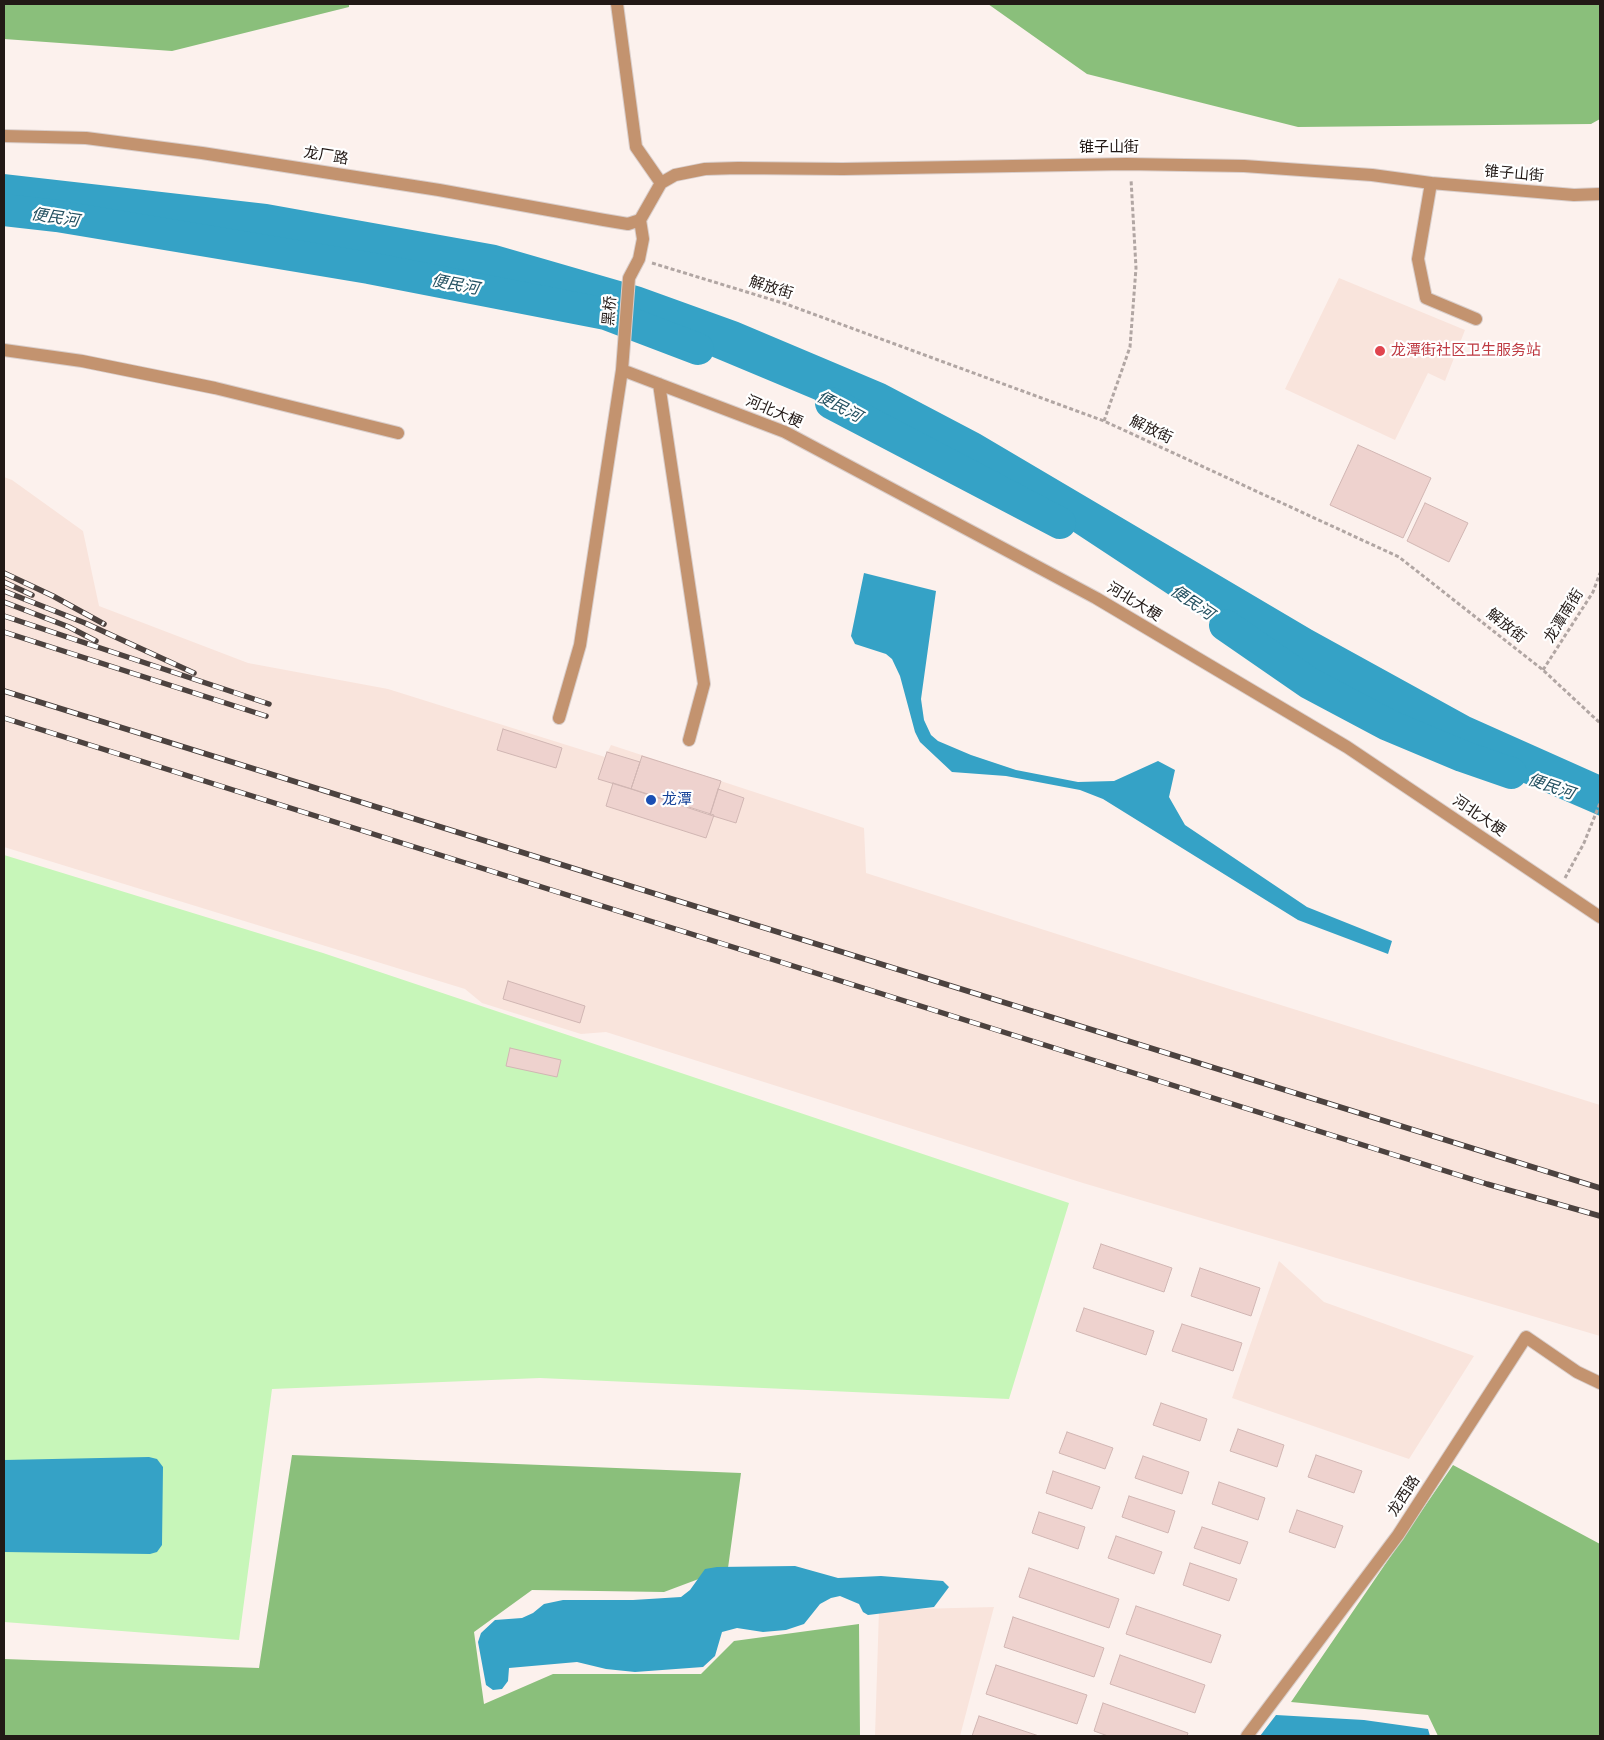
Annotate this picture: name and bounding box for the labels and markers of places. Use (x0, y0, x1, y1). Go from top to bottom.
place label: 龙潭街社区卫生服务站 (1391, 342, 1541, 360)
marker: 龙潭街社区卫生服务站 (1373, 344, 1387, 358)
place label: 龙潭 (662, 791, 692, 809)
marker: 龙潭 (644, 793, 658, 807)

